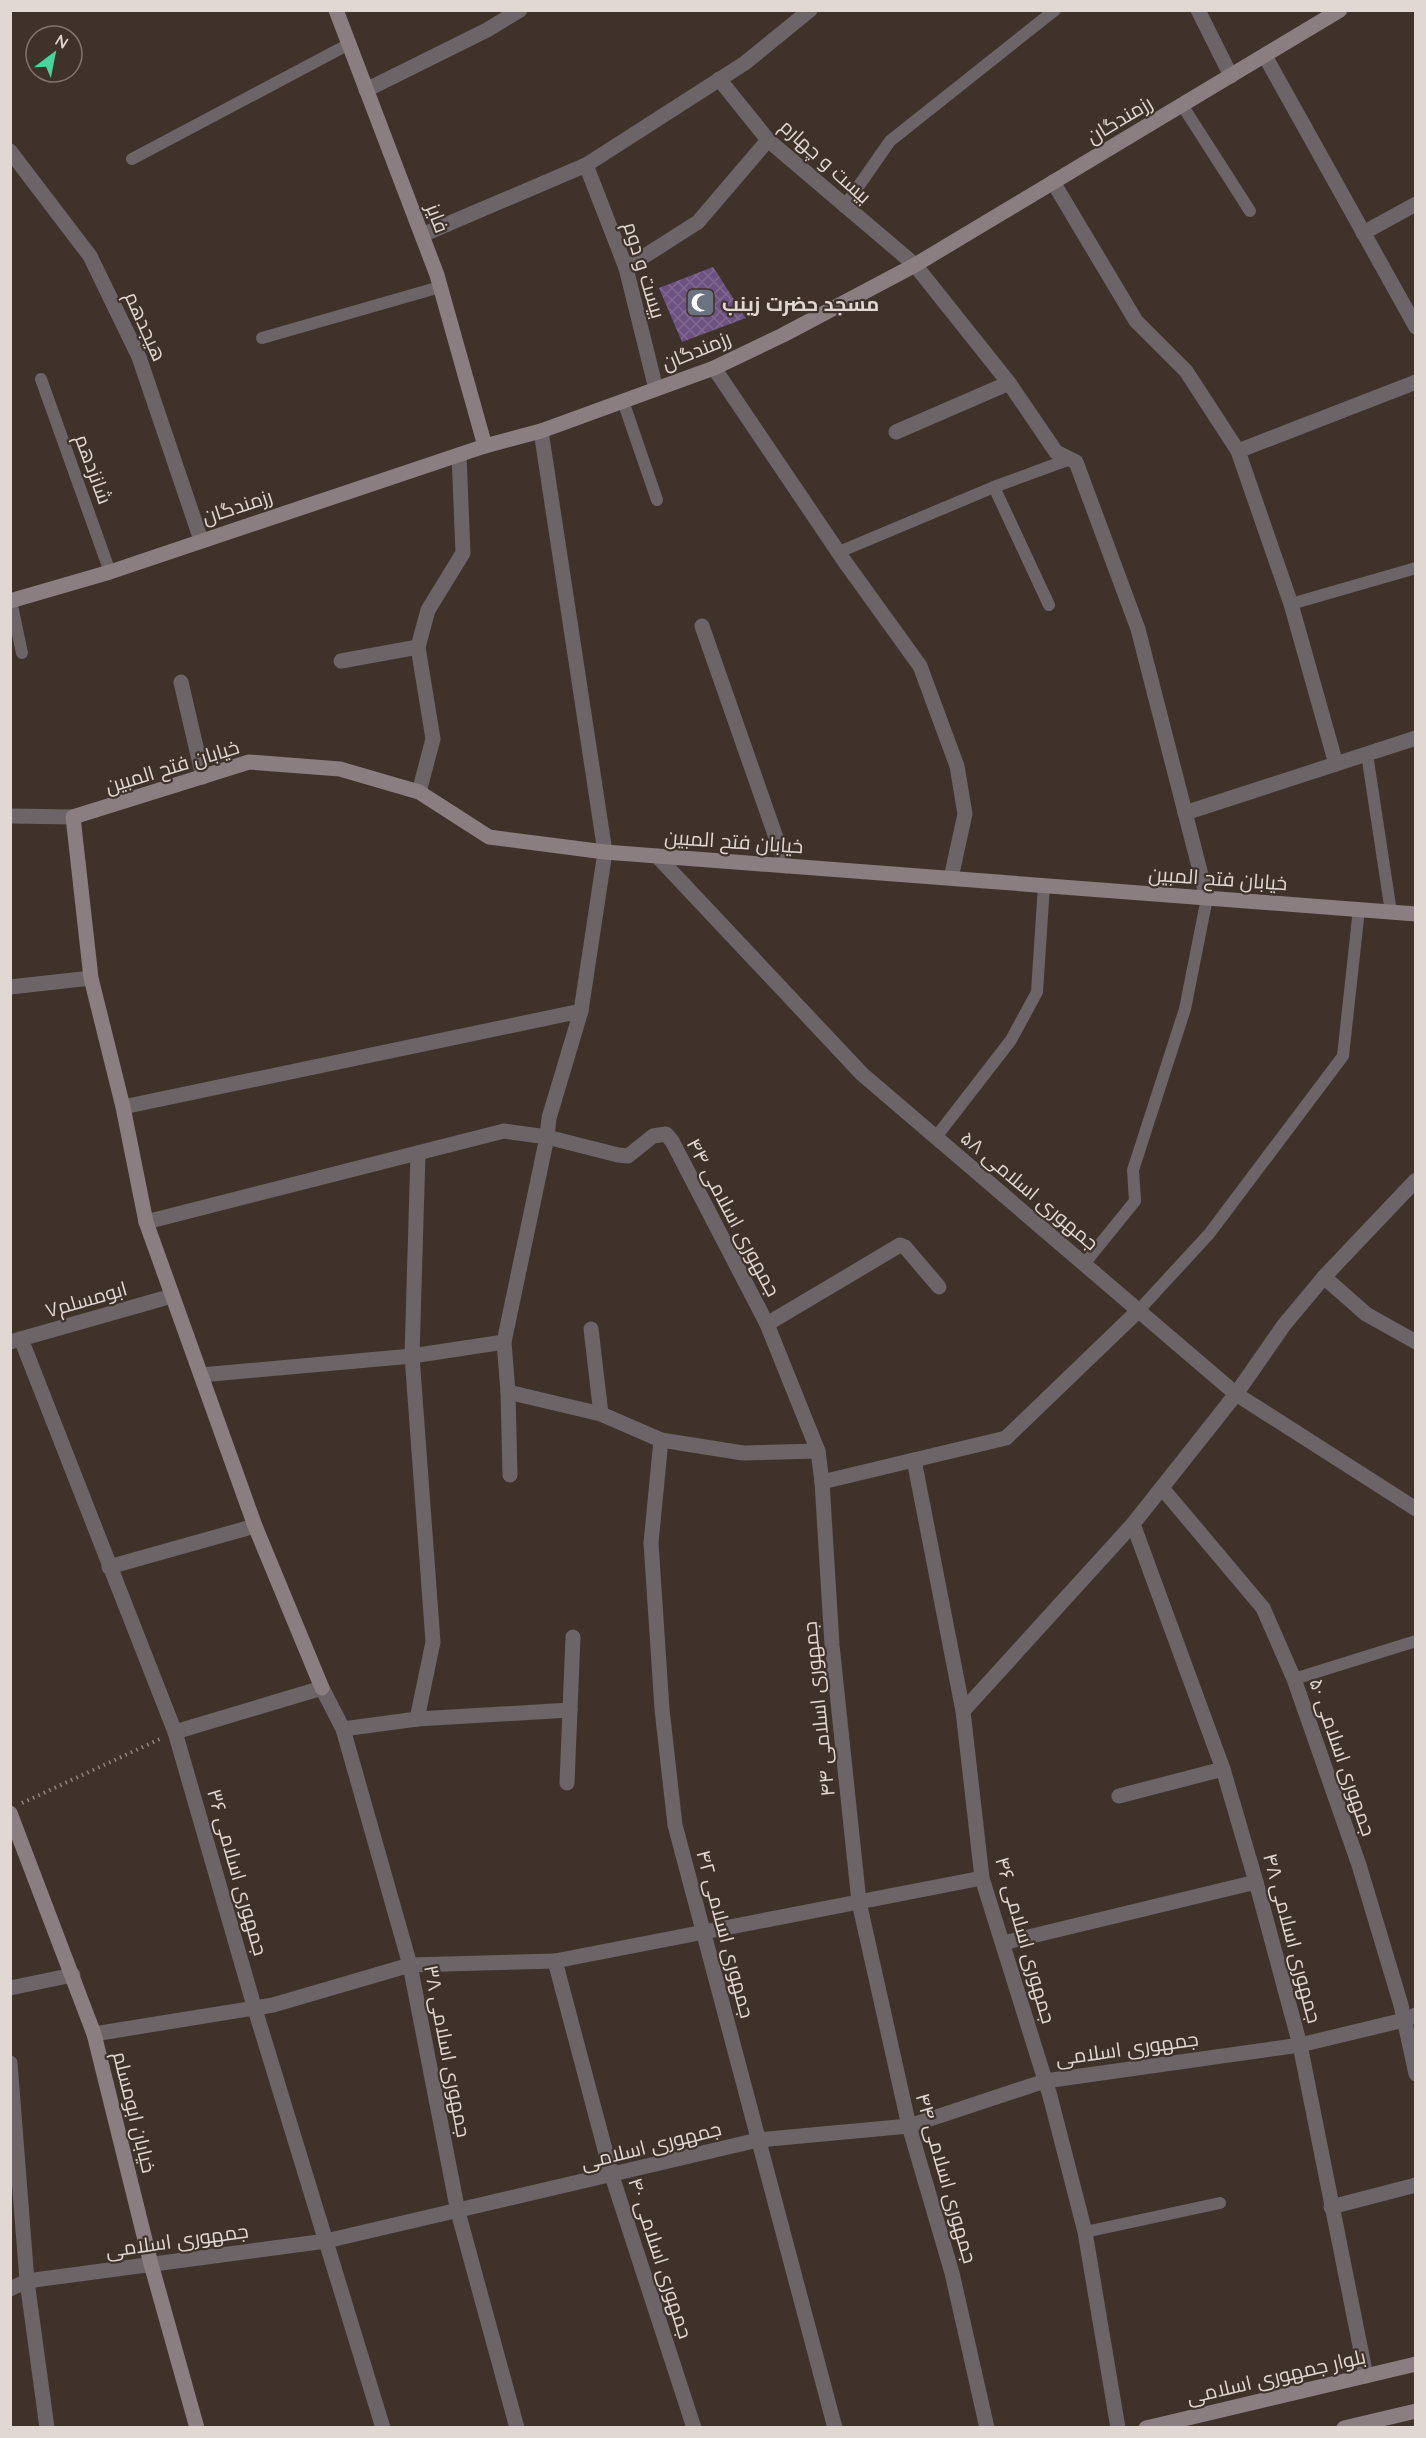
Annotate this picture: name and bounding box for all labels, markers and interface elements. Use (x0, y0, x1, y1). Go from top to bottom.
north arrow (24, 24, 84, 84)
text: N (52, 30, 72, 53)
street label: رزمندگان (1081, 90, 1157, 149)
street label: بیست و چهارم (774, 113, 877, 210)
street label: فایز (421, 199, 455, 236)
street label: بیست و دوم (617, 219, 672, 322)
street label: هیجدهم (118, 287, 172, 366)
mosque icon: مسجد حضرت زینب (685, 287, 717, 319)
place label: مسجد حضرت زینب (722, 291, 879, 316)
street label: رزمندگان (658, 325, 735, 376)
street label: شانزدهم (68, 431, 118, 508)
street label: رزمندگان (199, 483, 276, 530)
street label: خیابان فتح المبین (102, 734, 243, 800)
street label: خیابان فتح المبین (664, 824, 804, 860)
street label: خیابان فتح المبین (1148, 861, 1288, 897)
street label: جمهوری اسلامی ۵۸ (955, 1125, 1104, 1256)
street label: جمهوری اسلامی ۴۴ (681, 1133, 786, 1301)
street label: ابومسلم۷ (42, 1275, 130, 1325)
street label: جمهوری اسلامی ۴۴ (796, 1620, 841, 1798)
street label: جمهوری اسلامی ۵۰ (1303, 1675, 1382, 1840)
street label: جمهوری اسلامی ۳۶ (201, 1786, 274, 1959)
street label: جمهوری اسلامی ۴۲ (691, 1847, 760, 2021)
street label: جمهوری اسلامی ۴۸ (1257, 1850, 1328, 2026)
street label: جمهوری اسلامی ۴۶ (989, 1854, 1062, 2026)
street label: جمهوری اسلامی ۳۸ (418, 1963, 477, 2140)
street label: جمهوری اسلامی (1054, 2026, 1200, 2071)
street label: خیابان ابومسلم (106, 2049, 162, 2176)
street label: جمهوری اسلامی ۴۴ (910, 2090, 983, 2266)
street label: جمهوری اسلامی (578, 2115, 724, 2176)
street label: جمهوری اسلامی ۴۰ (622, 2174, 699, 2342)
street label: جمهوری اسلامی (104, 2218, 250, 2263)
street label: بلوار جمهوری اسلامی (1184, 2343, 1368, 2410)

